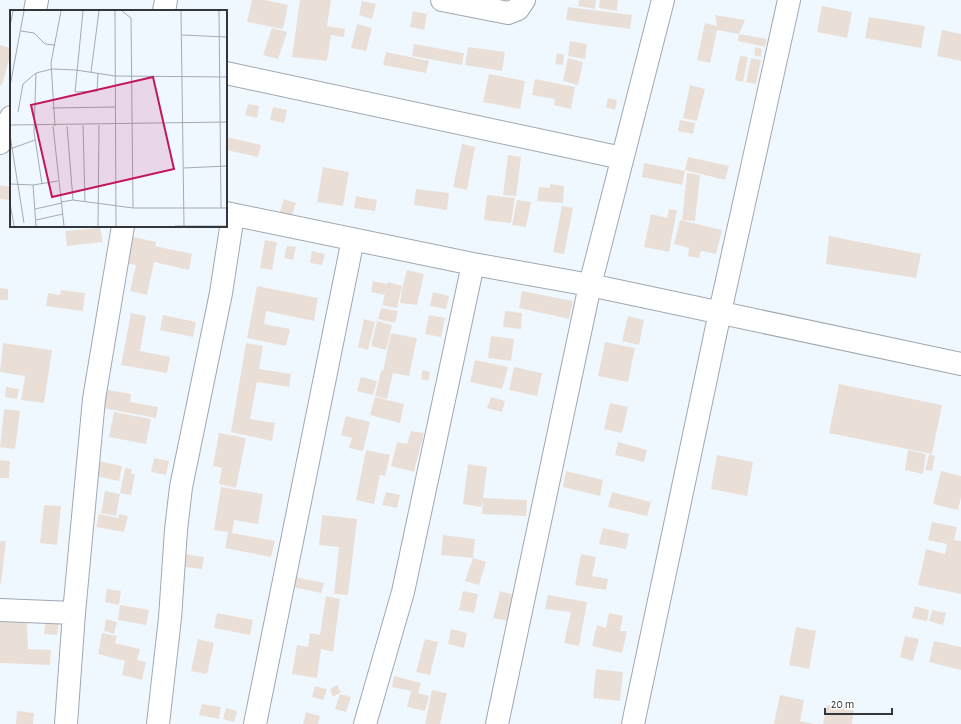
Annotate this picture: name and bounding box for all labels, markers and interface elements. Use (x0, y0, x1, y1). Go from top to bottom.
inset map (10, 10, 227, 227)
scale bar (825, 690, 892, 716)
text: 20 m (831, 698, 854, 710)

